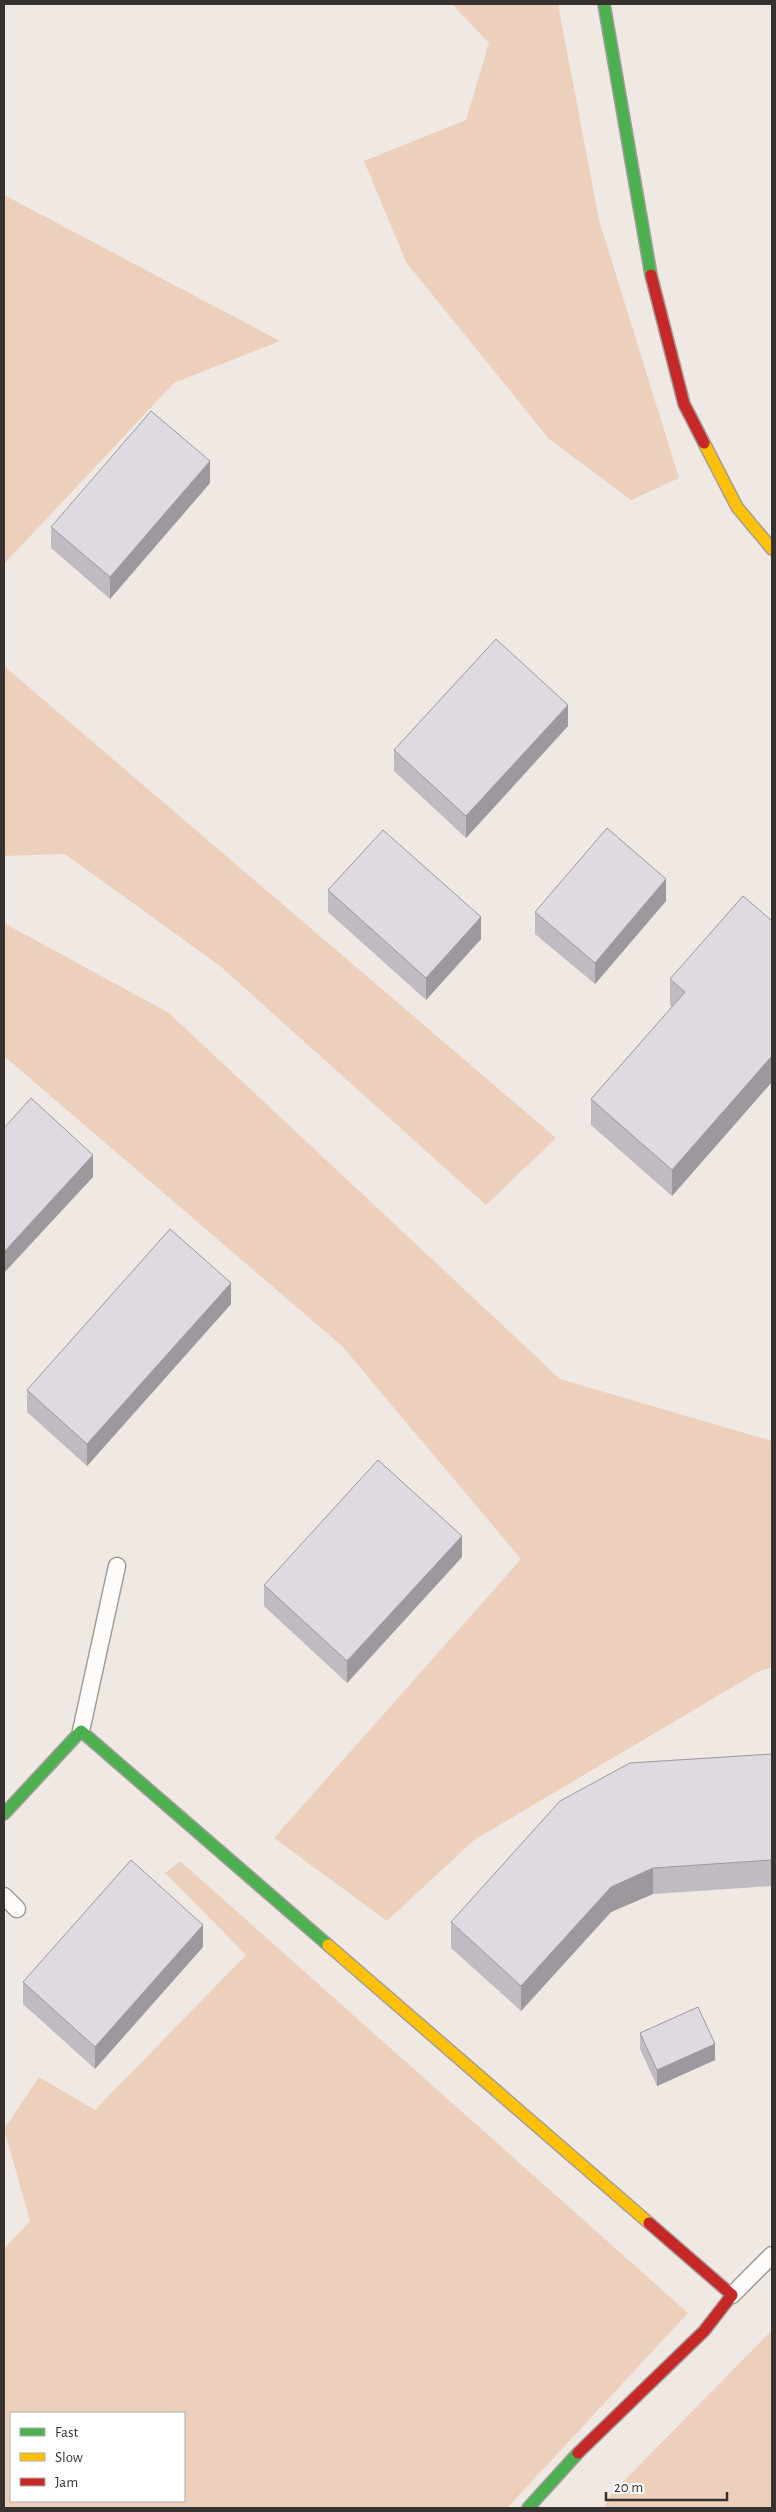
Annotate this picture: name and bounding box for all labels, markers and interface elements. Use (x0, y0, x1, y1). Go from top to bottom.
legend (10, 2412, 185, 2502)
text: Fast (55, 2425, 79, 2440)
text: Slow (55, 2450, 83, 2465)
scale bar (606, 2470, 727, 2502)
text: Jam (55, 2475, 78, 2490)
text: 20 m (614, 2480, 643, 2495)

